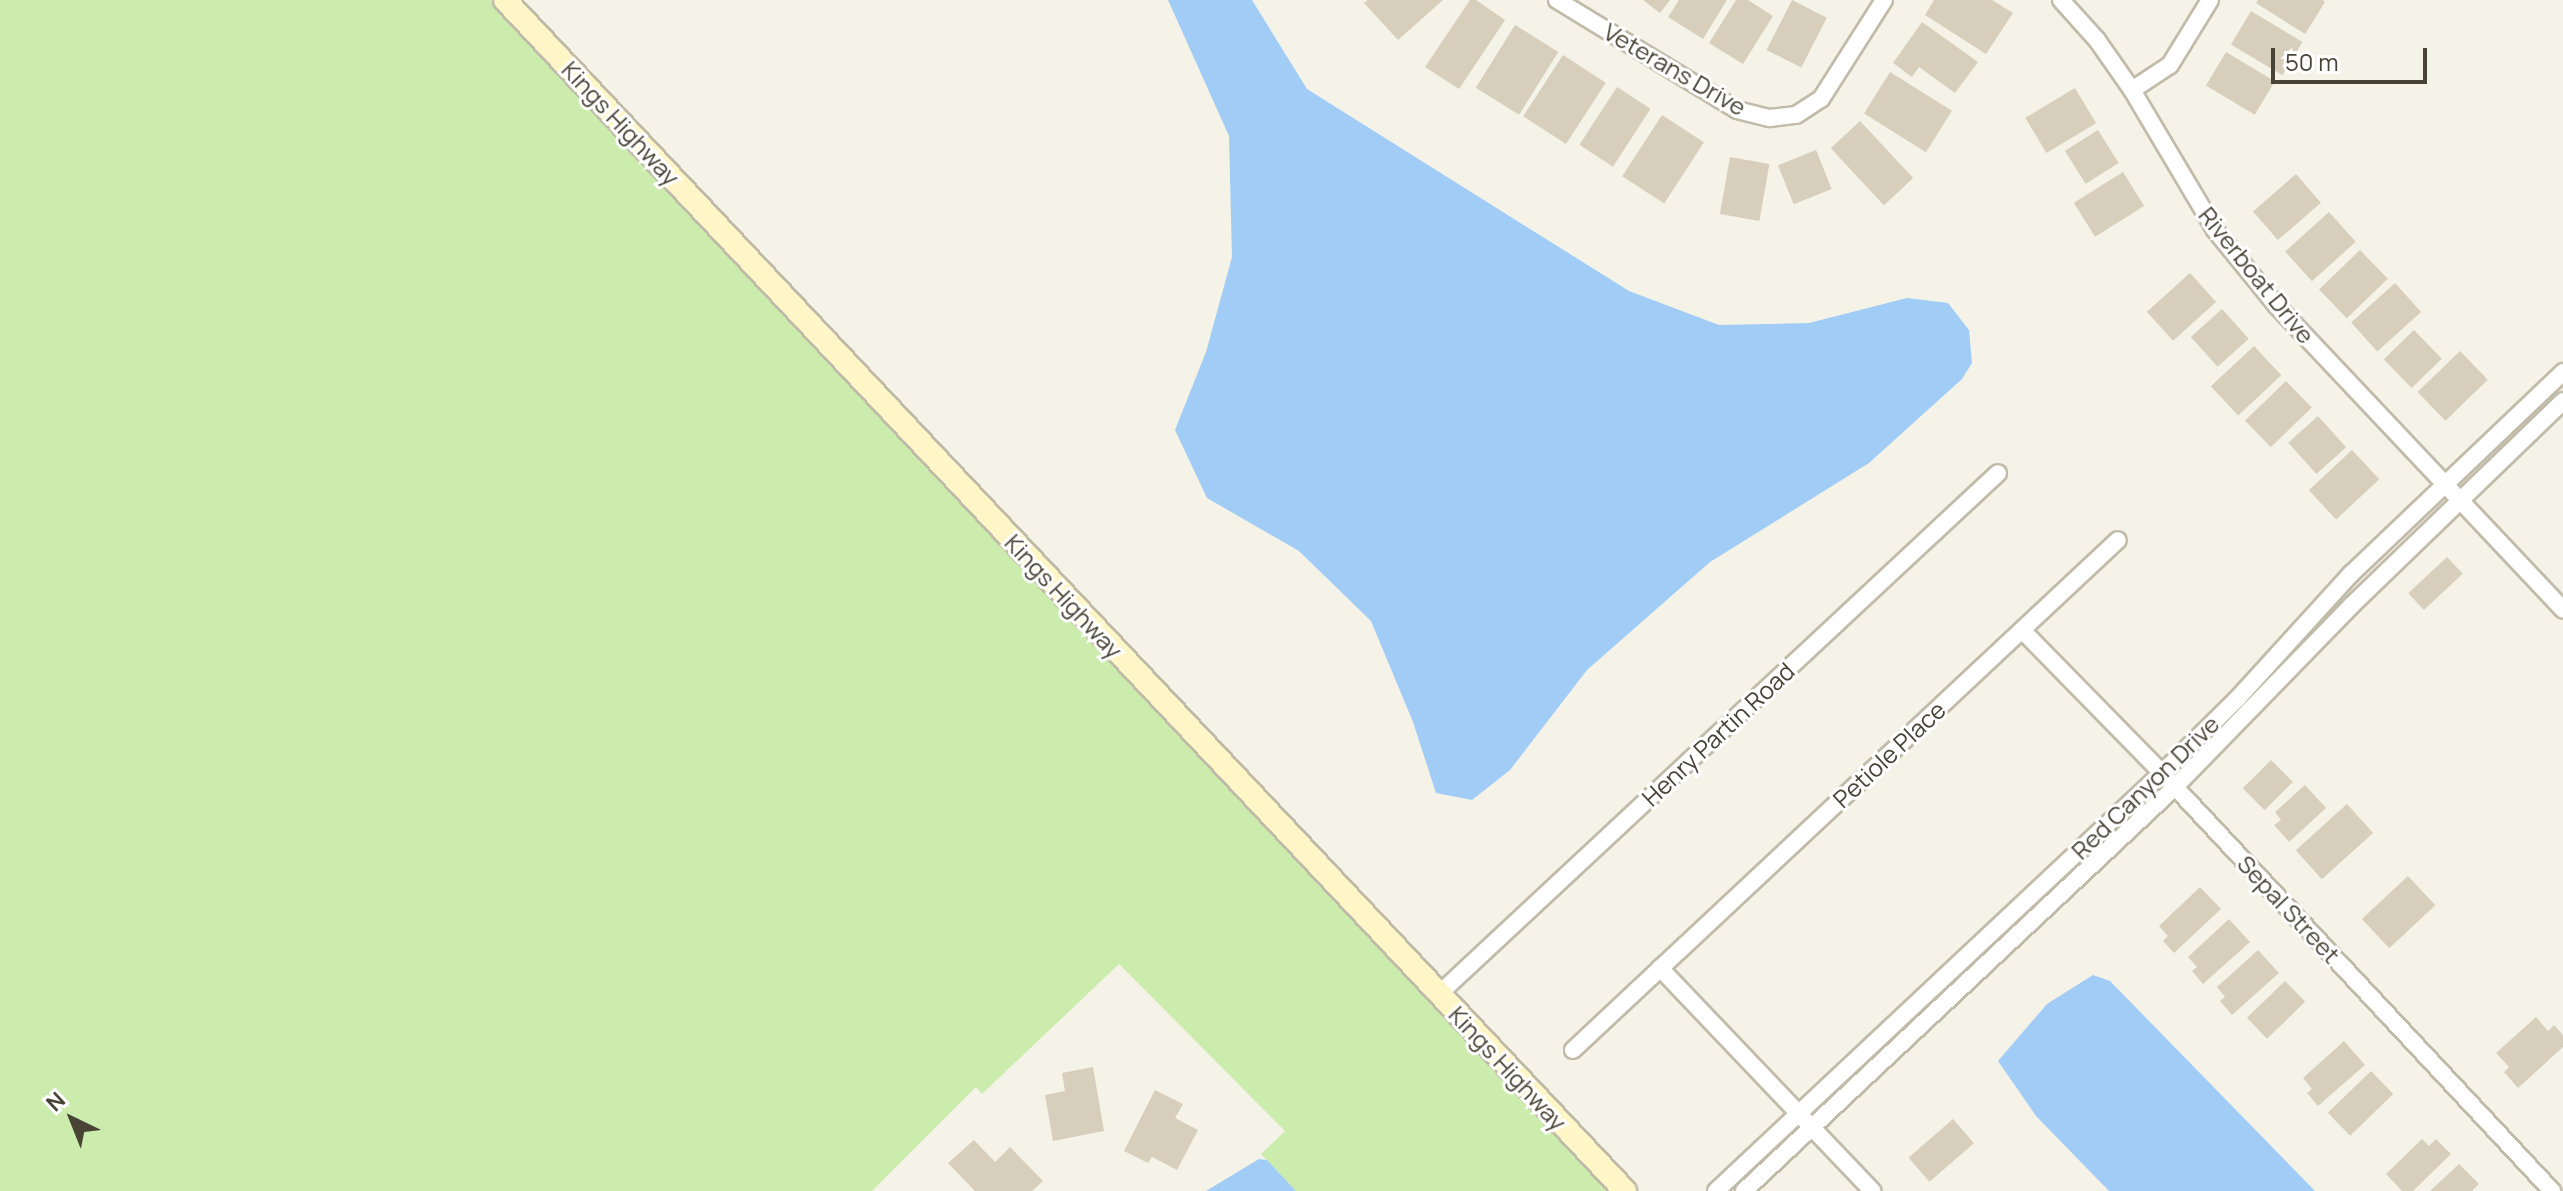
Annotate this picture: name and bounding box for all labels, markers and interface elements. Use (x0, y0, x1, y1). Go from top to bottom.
street label: Veterans Drive (1599, 17, 1751, 121)
scale bar (2275, 32, 2431, 82)
text: 50 m (2285, 45, 2339, 78)
street label: Kings Highway (556, 55, 686, 191)
street label: Riverboat Drive (2193, 201, 2321, 349)
street label: Kings Highway (999, 528, 1129, 664)
street label: Henry Partin Road (1636, 656, 1800, 812)
street label: Petiole Place (1827, 695, 1951, 813)
street label: Red Canyon Drive (2065, 709, 2225, 865)
street label: Sepal Street (2232, 849, 2346, 969)
street label: Kings Highway (1443, 1000, 1573, 1136)
north arrow (32, 1079, 112, 1159)
text: N (40, 1085, 72, 1118)

